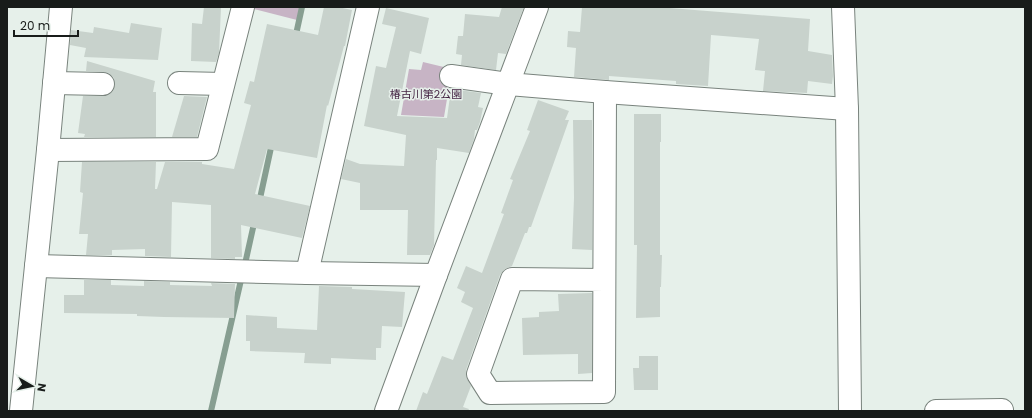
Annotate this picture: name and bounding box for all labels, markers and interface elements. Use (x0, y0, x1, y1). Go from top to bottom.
scale bar (14, 12, 78, 38)
text: 20 m (20, 17, 50, 34)
park label: 椿古川第2公園 (390, 86, 462, 102)
north arrow (12, 366, 52, 406)
text: N (33, 382, 50, 393)

